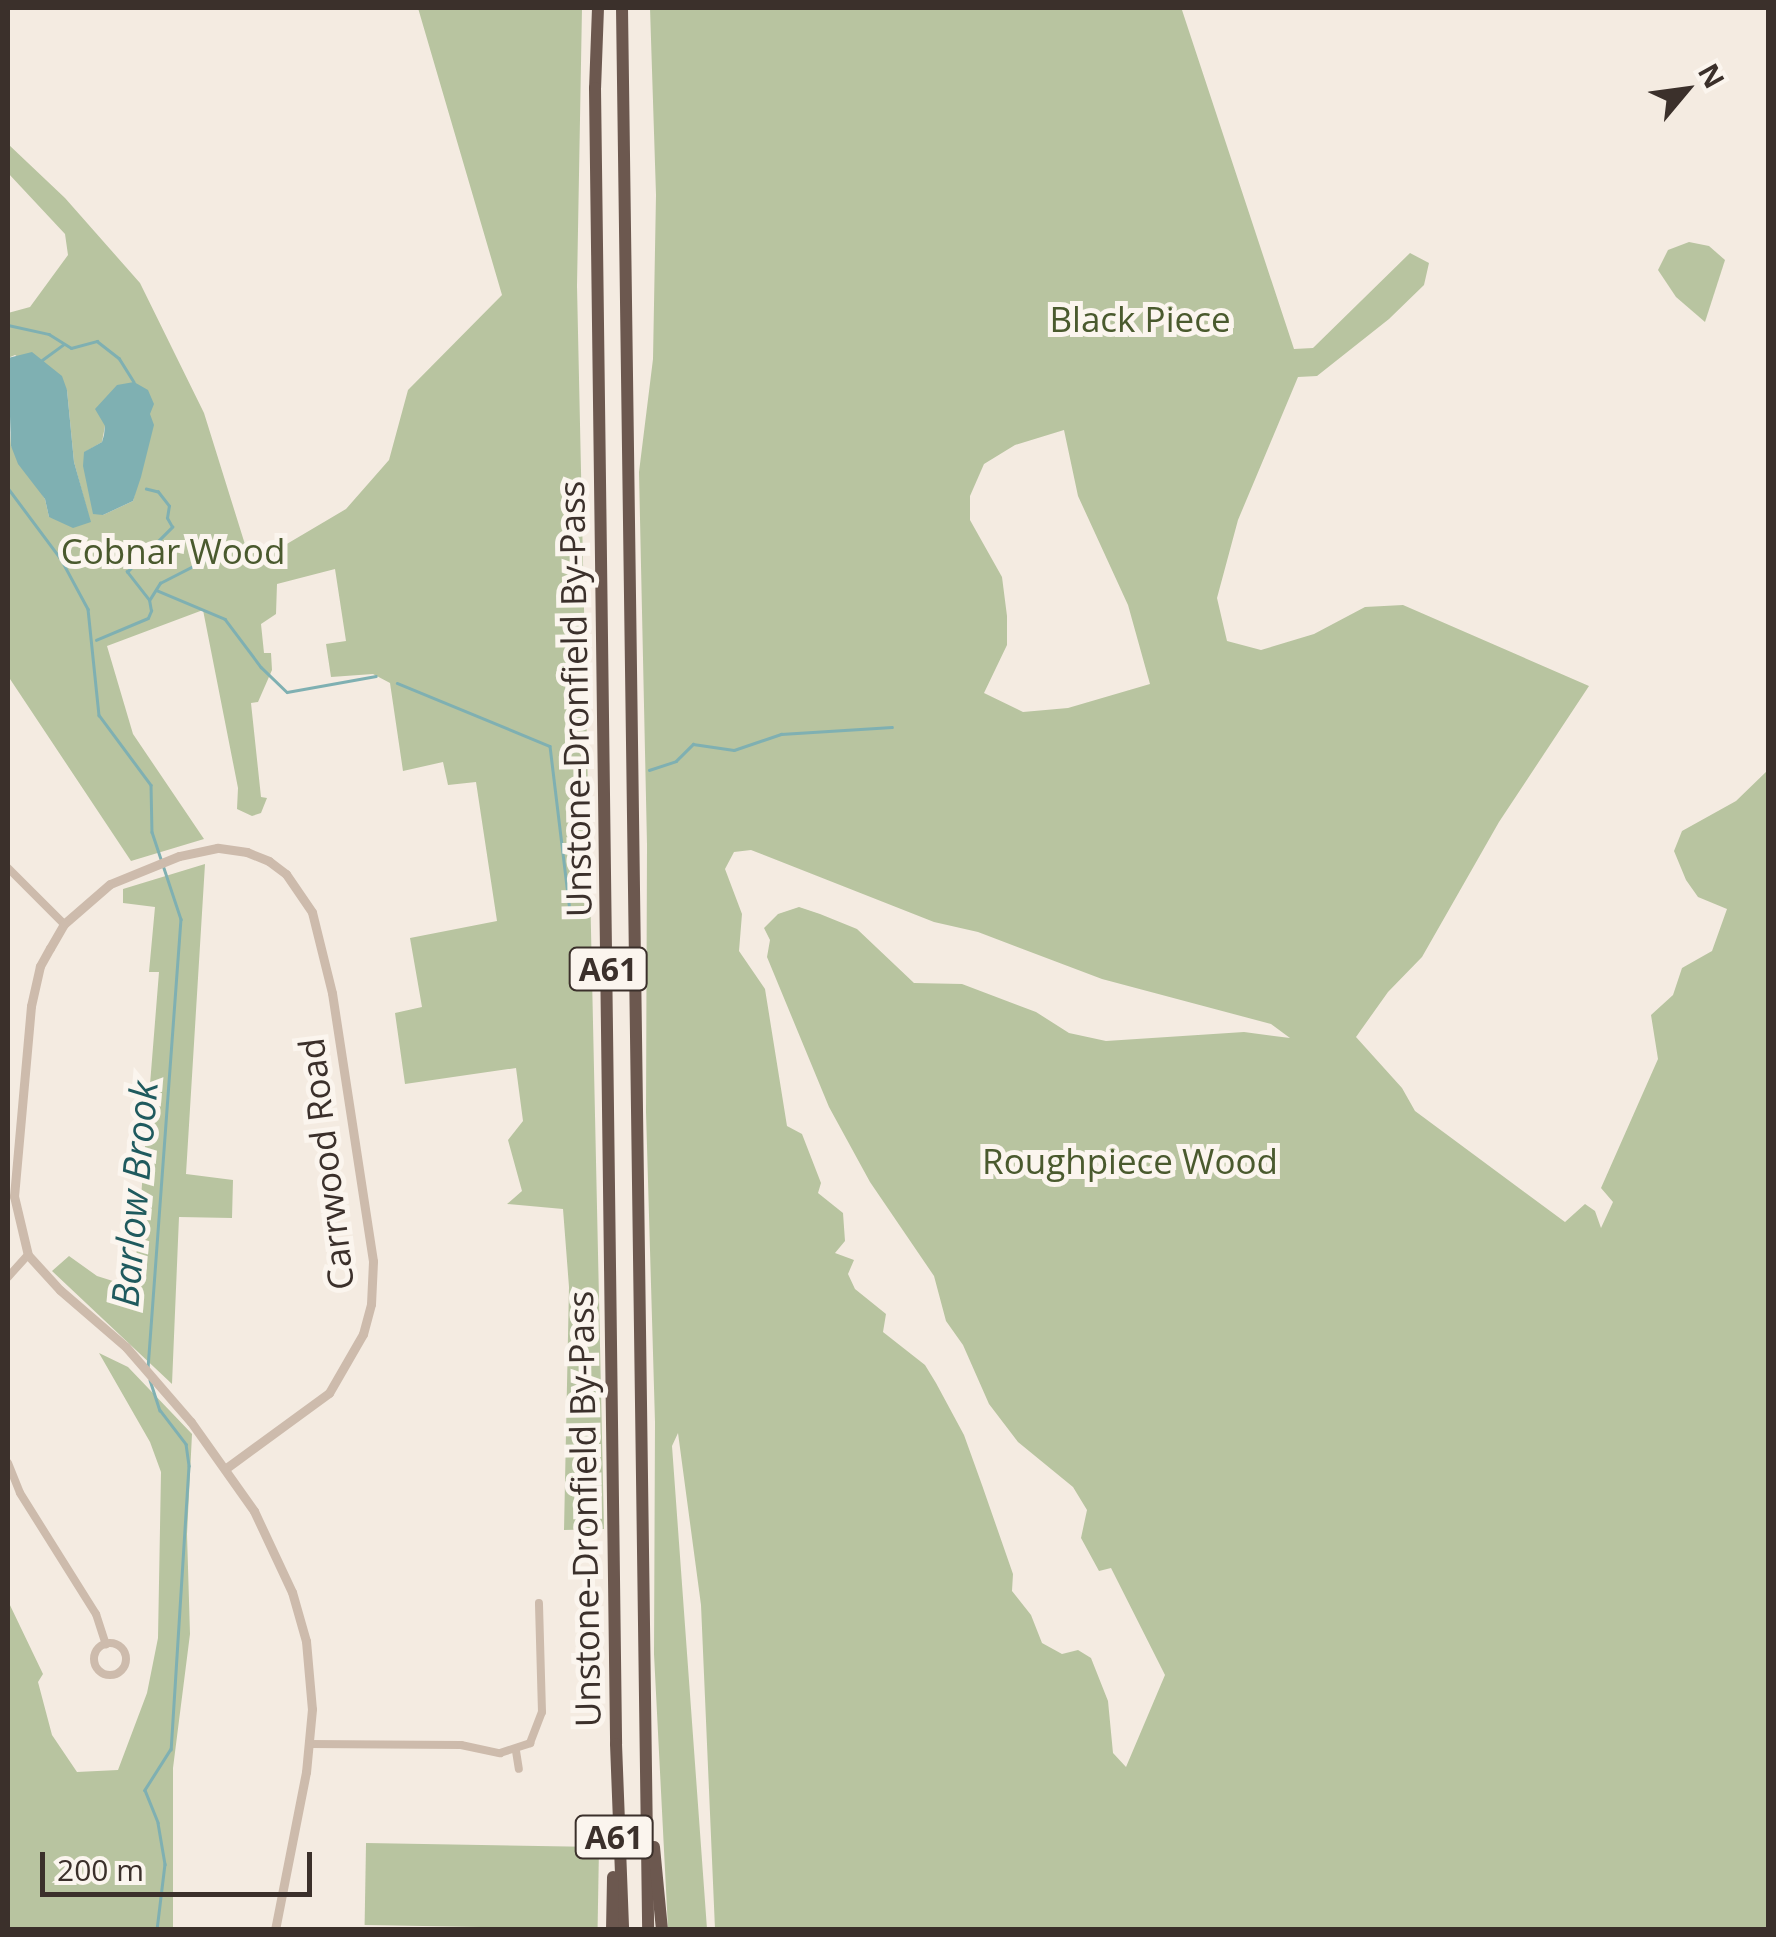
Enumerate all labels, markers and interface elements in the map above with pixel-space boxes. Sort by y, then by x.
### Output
north arrow [1636,40,1736,140]
text: N [1690,56,1734,95]
park label: Black Piece [1049,298,1231,340]
street label: Unstone-Dronfield By-Pass [550,480,600,918]
park label: Cobnar Wood [61,530,285,572]
road number: A61 [568,942,648,996]
street label: Carrwood Road [290,1036,362,1292]
water label: Barlow Brook [101,1079,167,1309]
park label: Roughpiece Wood [982,1140,1278,1182]
street label: Unstone-Dronfield By-Pass [559,1290,609,1728]
road number: A61 [574,1810,654,1864]
scale bar [45,1832,318,1894]
text: 200 m [57,1849,144,1890]

